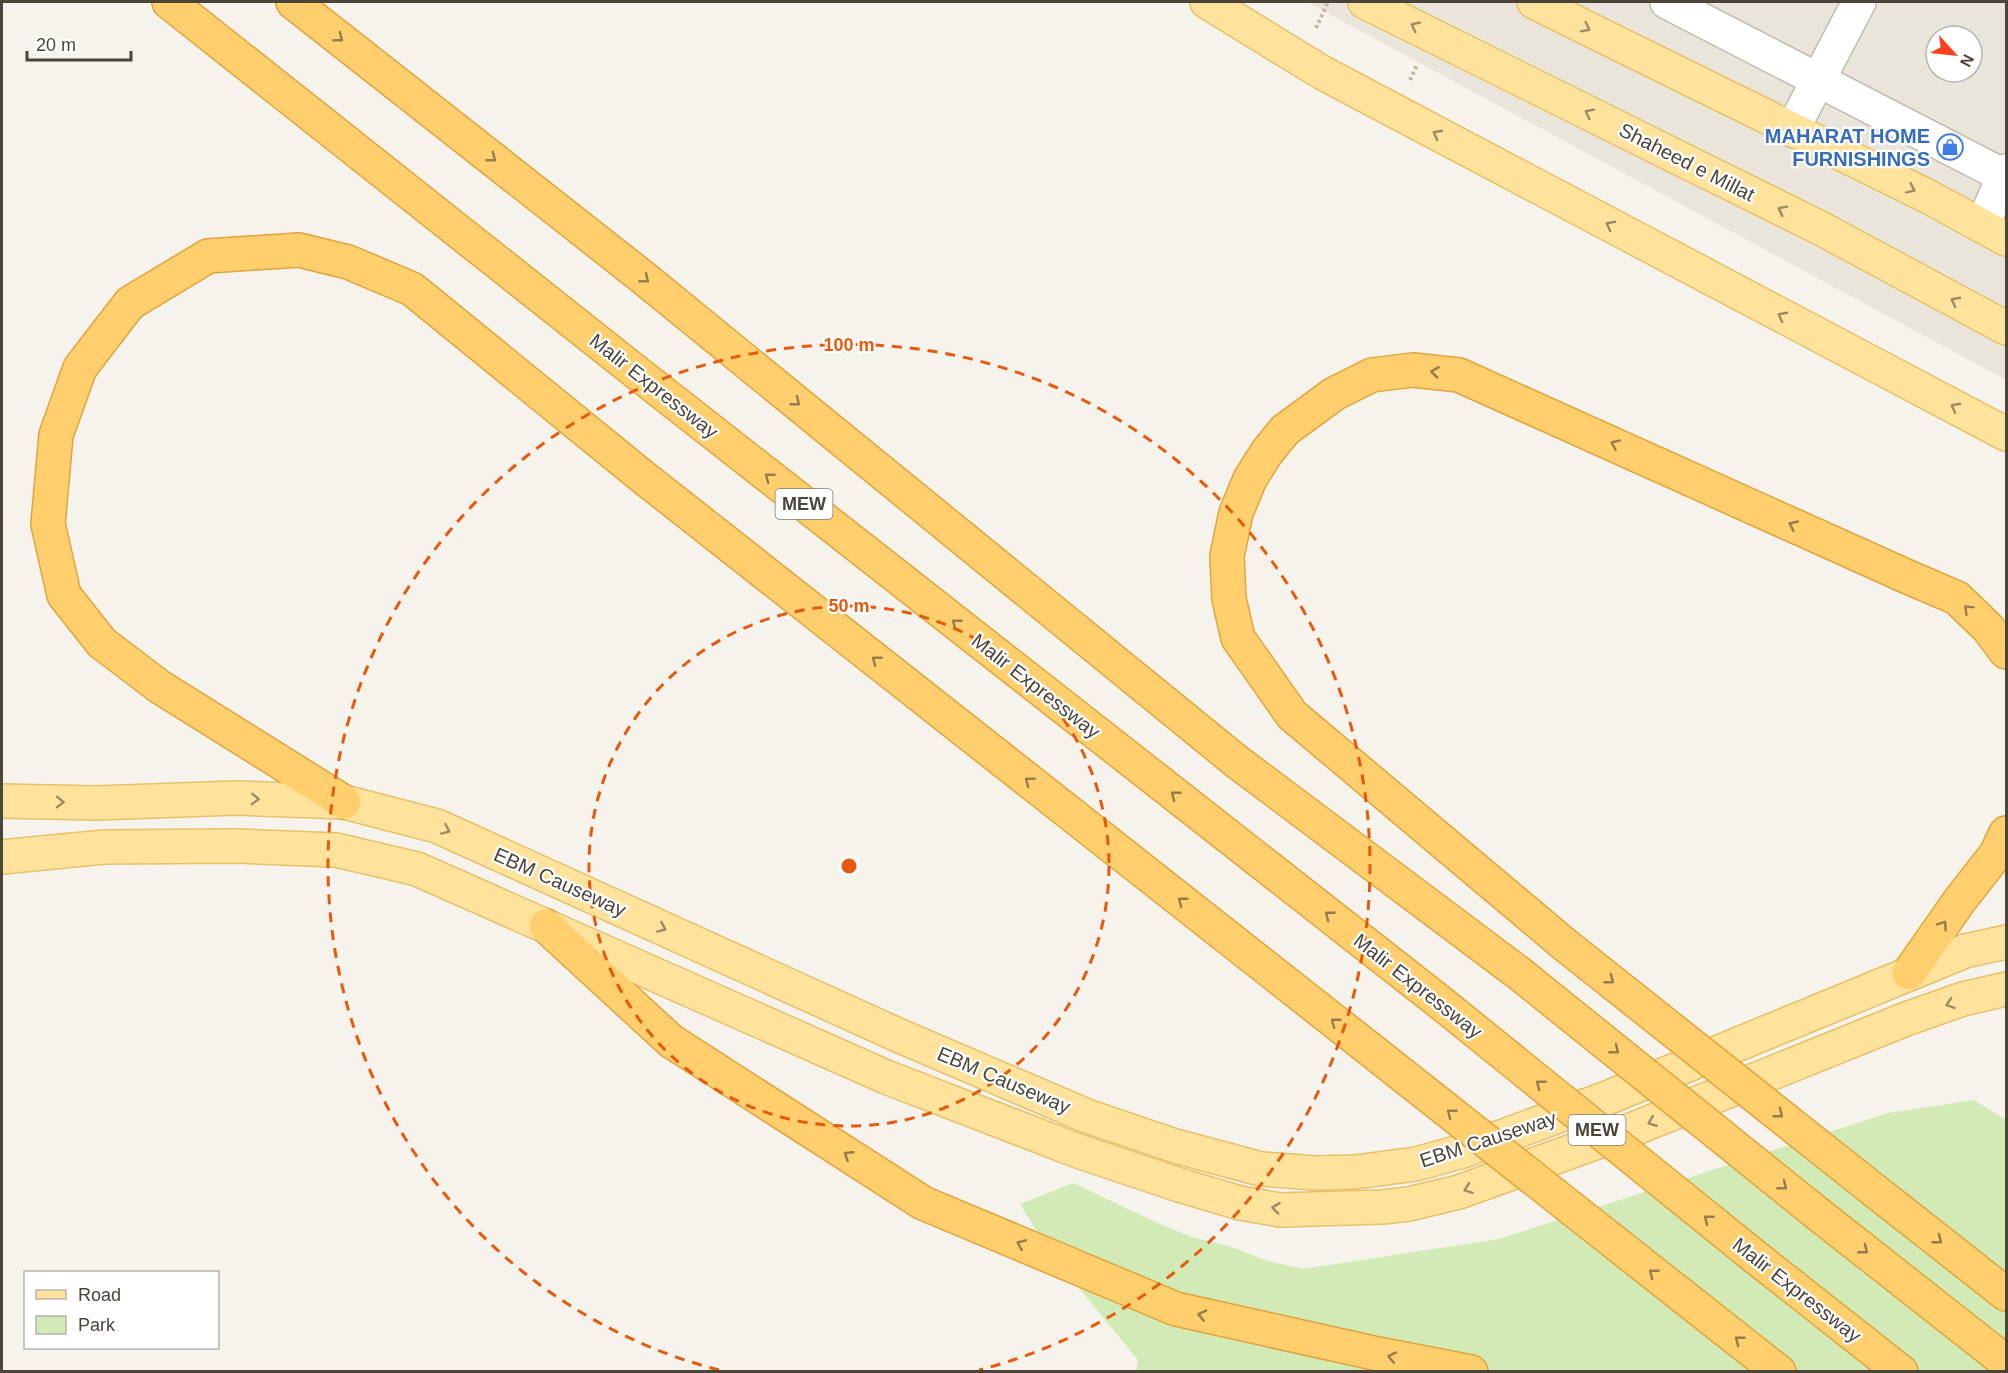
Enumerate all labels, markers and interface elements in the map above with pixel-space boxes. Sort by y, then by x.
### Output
one-way arrow [1580,21,1590,32]
one-way arrow [1410,22,1421,34]
scale bar [27,24,130,62]
north arrow [1924,24,1984,84]
one-way arrow [332,30,343,41]
text: 20 m [36,35,76,55]
text: N [1957,52,1977,70]
one-way arrow [1585,109,1596,121]
street label: Shaheed e Millat [1616,118,1759,206]
place label: MAHARAT HOME FURNISHINGS [1765,125,1930,170]
one-way arrow [1433,130,1444,141]
shop icon: MAHARAT HOME FURNISHINGS [1935,132,1965,162]
one-way arrow [485,151,496,162]
one-way arrow [1905,181,1916,193]
one-way arrow [1778,206,1789,217]
one-way arrow [1605,221,1616,232]
one-way arrow [638,272,649,283]
one-way arrow [1951,297,1961,308]
one-way arrow [1778,312,1789,323]
street label: Malir Expressway [585,329,723,443]
text: 100 m [823,335,875,355]
one-way arrow [1430,367,1439,379]
one-way arrow [789,395,800,406]
one-way arrow [1950,403,1961,414]
one-way arrow [1611,439,1622,451]
one-way arrow [765,473,776,484]
road number: MEW [776,489,832,519]
one-way arrow [1788,520,1799,532]
text: 50 m [828,596,870,616]
one-way arrow [1964,605,1975,616]
one-way arrow [952,619,963,630]
street label: Malir Expressway [967,629,1105,743]
one-way arrow [872,656,883,667]
one-way arrow [1025,777,1036,788]
one-way arrow [250,792,259,805]
one-way arrow [1171,792,1182,803]
one-way arrow [55,796,64,808]
one-way arrow [440,822,451,834]
street label: EBM Causeway [491,843,629,921]
centre of rings [839,856,859,876]
one-way arrow [1178,898,1189,909]
one-way arrow [1325,912,1336,923]
one-way arrow [655,920,666,932]
one-way arrow [1936,920,1947,931]
street label: Malir Expressway [1349,929,1487,1043]
one-way arrow [1603,973,1614,984]
one-way arrow [1945,996,1956,1009]
one-way arrow [1331,1018,1342,1029]
street label: EBM Causeway [934,1042,1074,1118]
one-way arrow [1608,1043,1619,1054]
one-way arrow [1536,1080,1547,1091]
street label: EBM Causeway [1417,1107,1559,1171]
one-way arrow [1772,1107,1783,1118]
one-way arrow [1447,1110,1458,1121]
road number: MEW [1568,1115,1626,1145]
one-way arrow [1647,1115,1658,1127]
one-way arrow [844,1150,854,1162]
one-way arrow [1776,1178,1787,1189]
one-way arrow [1463,1181,1474,1194]
one-way arrow [1271,1203,1280,1215]
one-way arrow [1704,1216,1715,1227]
street label: Malir Expressway [1728,1233,1866,1347]
one-way arrow [1931,1233,1942,1244]
one-way arrow [1016,1239,1027,1251]
one-way arrow [1857,1242,1868,1253]
one-way arrow [1649,1270,1660,1281]
legend [24,1271,219,1349]
text: Road [78,1285,121,1305]
one-way arrow [1197,1309,1207,1322]
text: Park [78,1315,116,1335]
one-way arrow [1735,1337,1746,1348]
one-way arrow [1388,1351,1398,1364]

